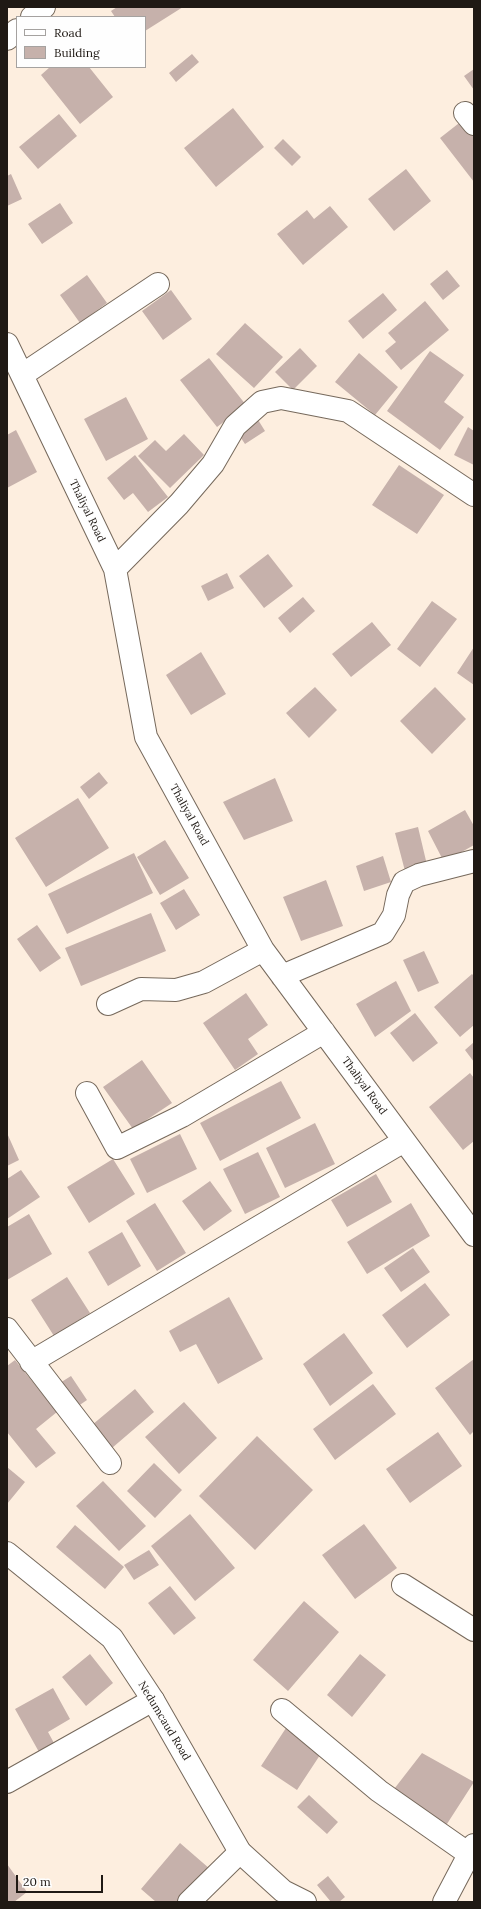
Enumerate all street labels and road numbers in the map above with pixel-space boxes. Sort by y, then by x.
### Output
street label: Thaliyal Road [66,477,108,545]
street label: Thaliyal Road [167,782,211,848]
street label: Thaliyal Road [339,1055,389,1117]
street label: Nedumcaud Road [135,1679,193,1763]

